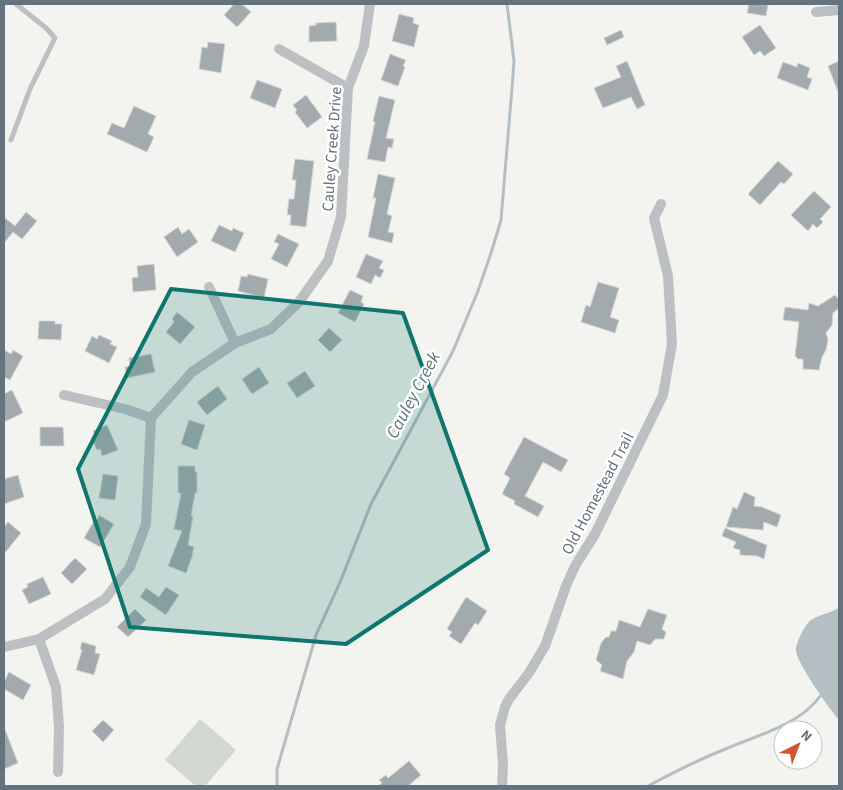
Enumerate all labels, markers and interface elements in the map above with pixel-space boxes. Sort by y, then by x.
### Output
street label: Cauley Creek Drive [317,86,347,212]
water label: Cauley Creek [380,347,447,443]
street label: Old Homestead Trail [556,428,639,559]
north arrow [773,720,823,770]
text: N [796,726,816,747]

